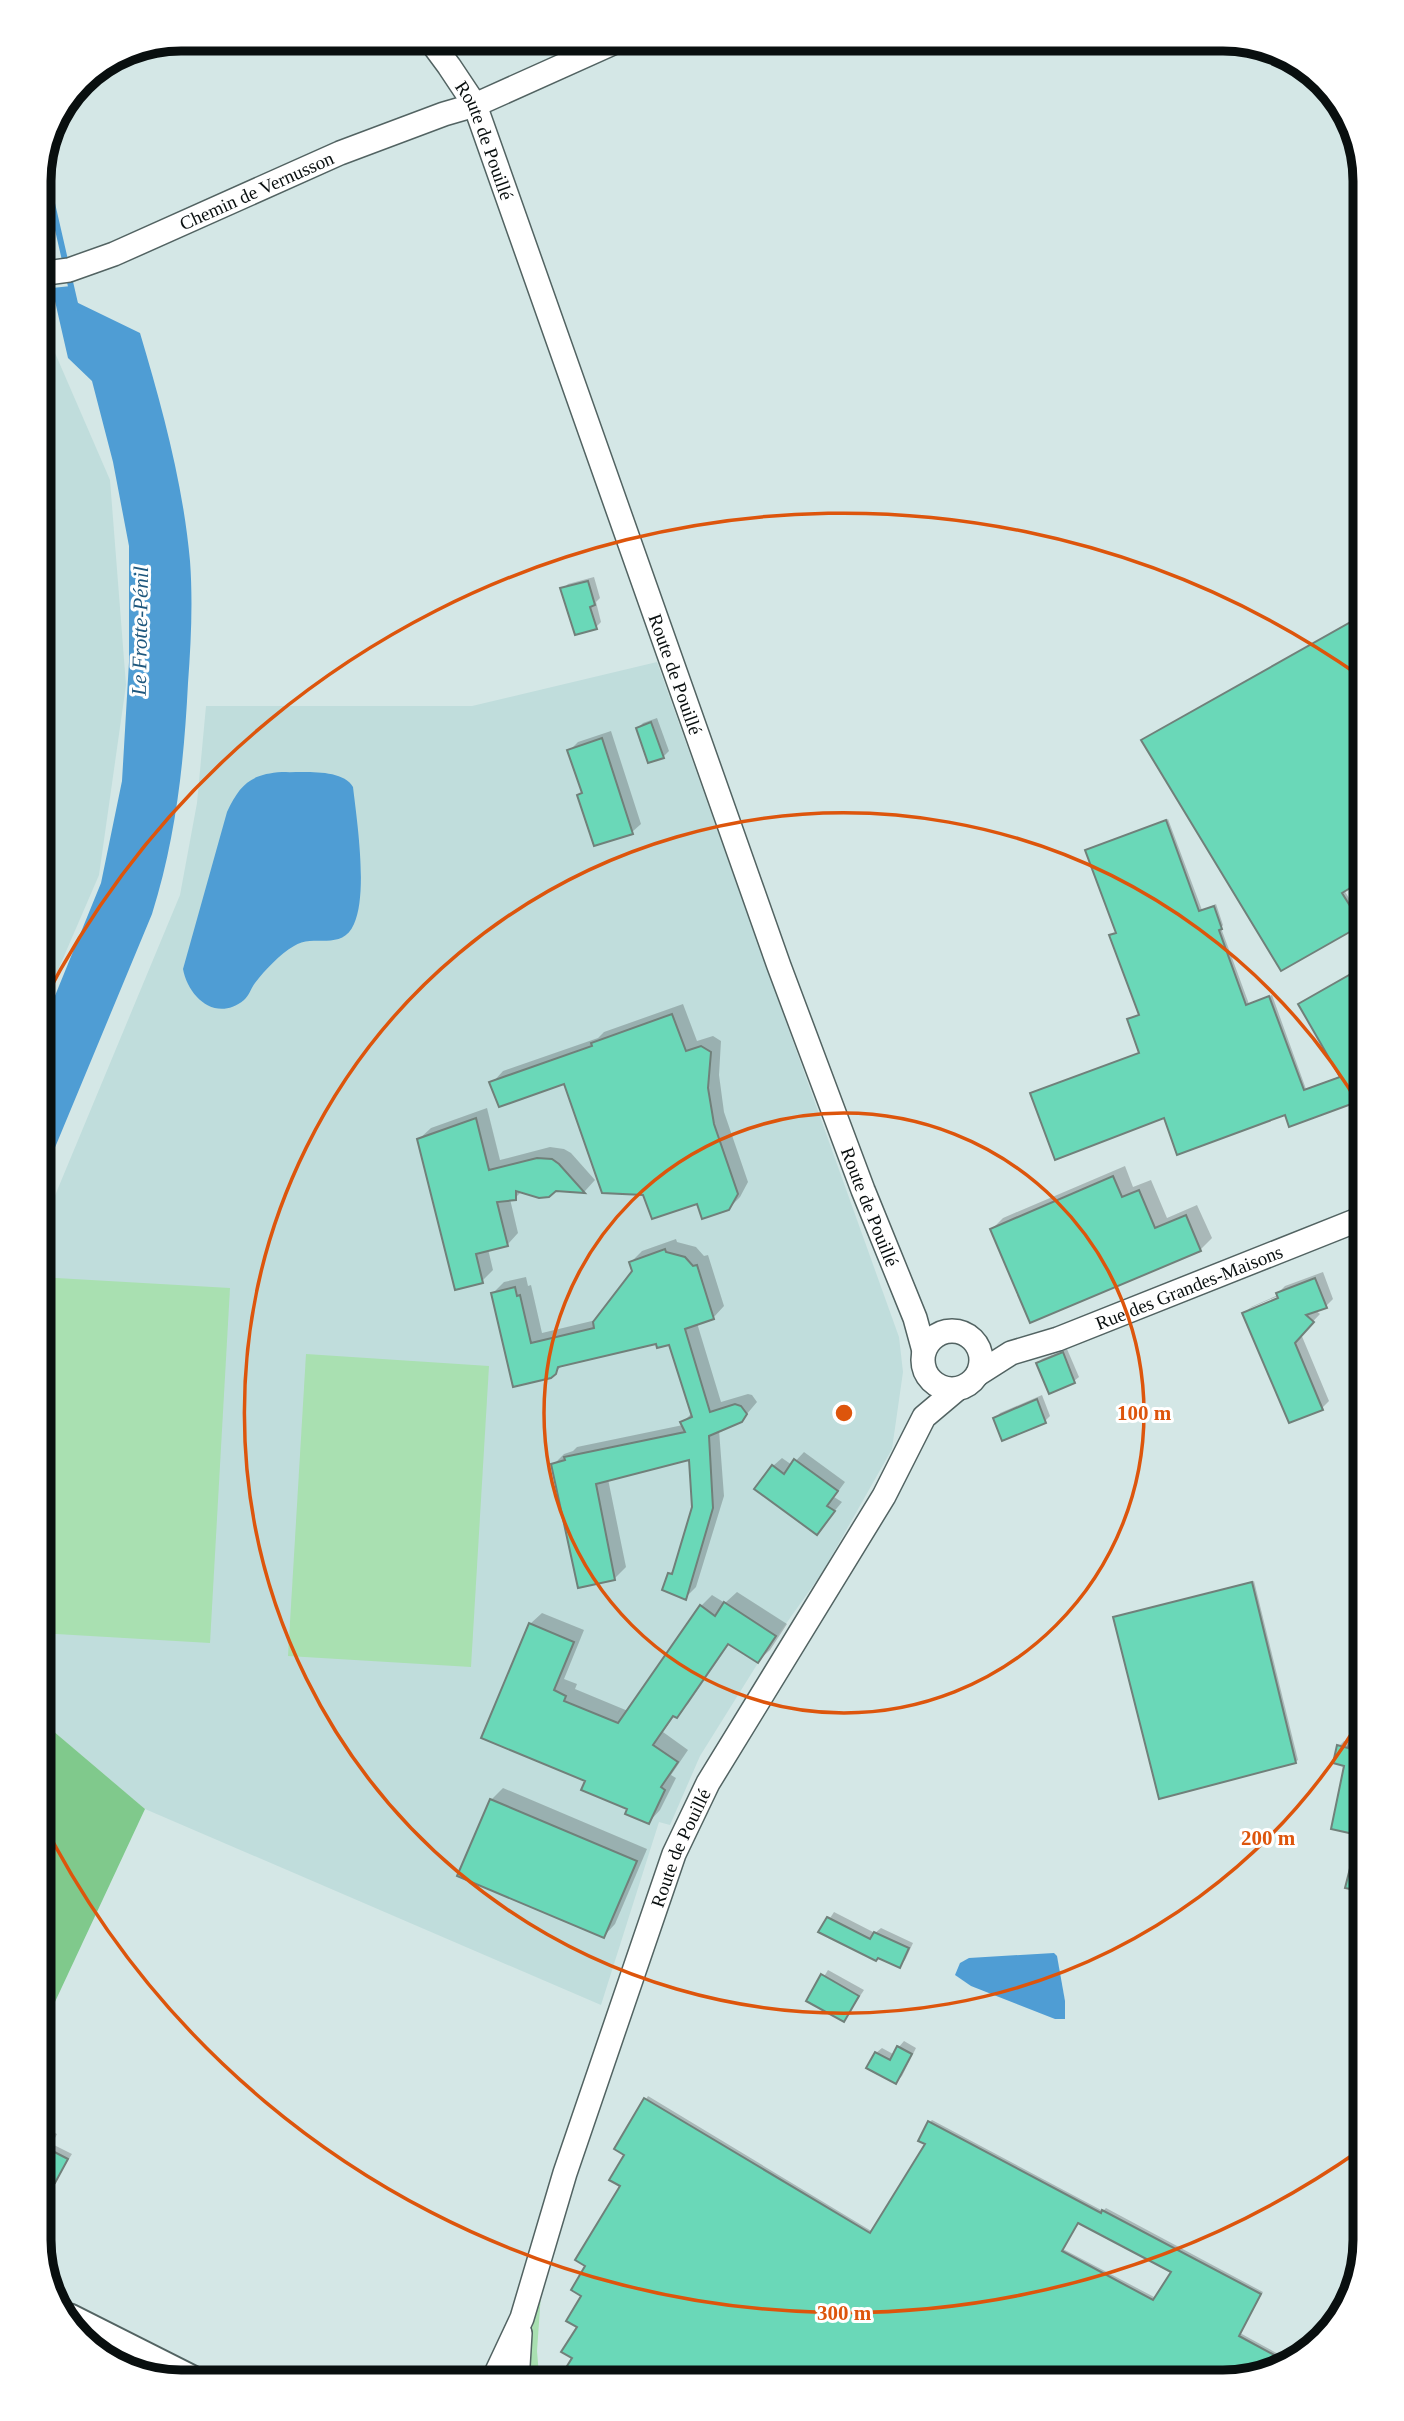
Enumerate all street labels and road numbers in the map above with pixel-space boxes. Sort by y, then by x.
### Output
street label: Route de Pouillé [451,77,518,203]
street label: Chemin de Vernusson [176,147,337,234]
street label: Route de Pouillé [645,611,707,737]
street label: Route de Pouillé [837,1144,903,1270]
street label: Rue des Grandes-Maisons [1092,1240,1286,1334]
street label: Route de Pouillé [646,1785,714,1910]

